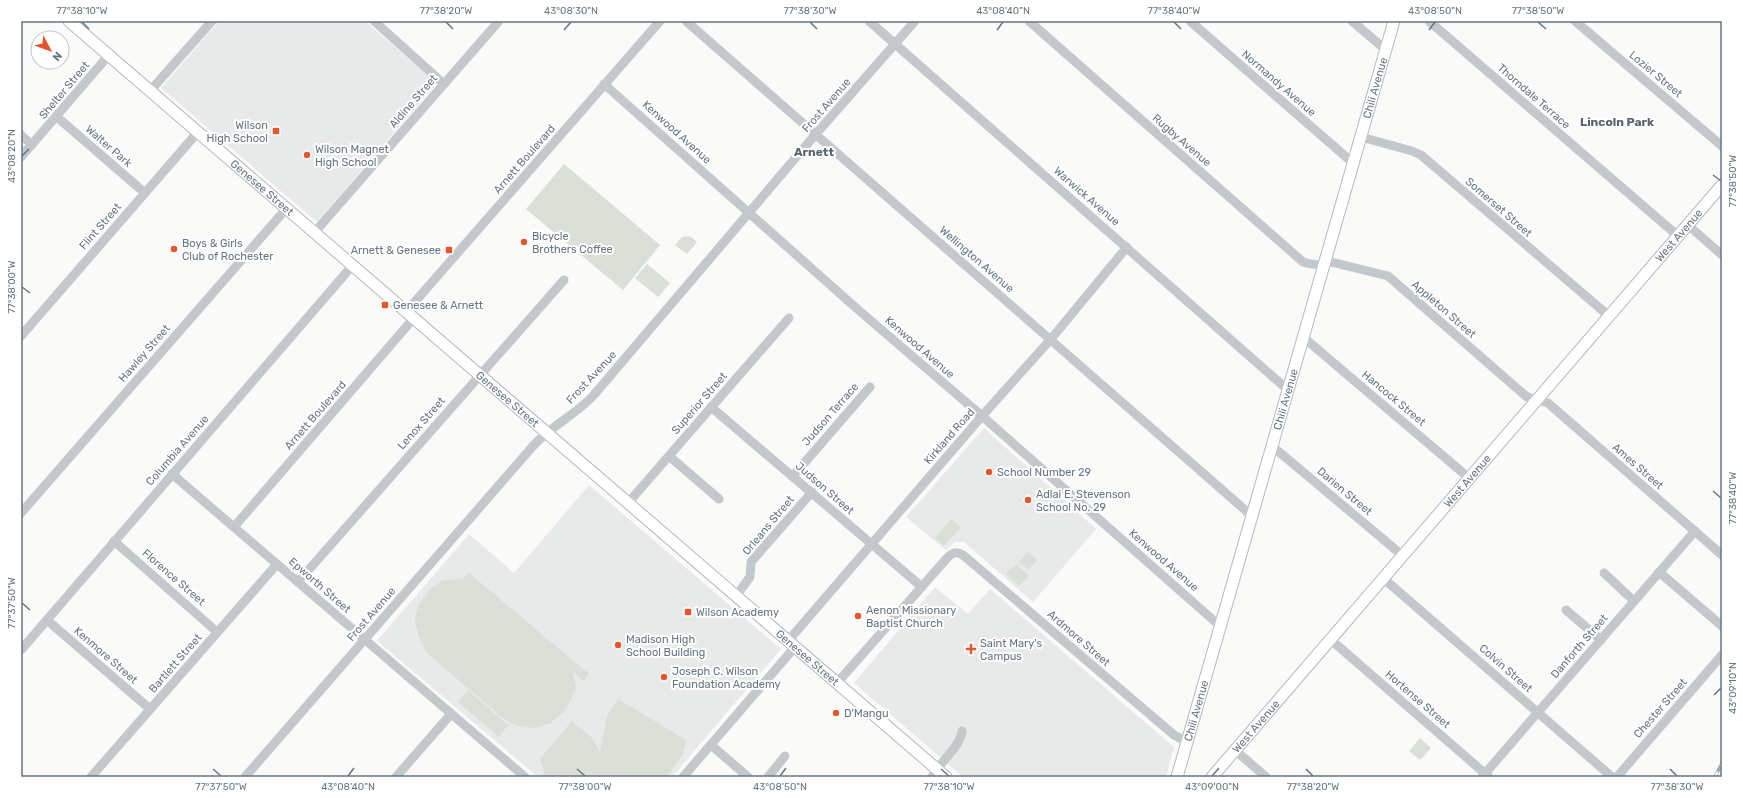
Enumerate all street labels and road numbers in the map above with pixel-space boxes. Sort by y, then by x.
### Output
street label: Normandy Avenue [1239,48,1318,119]
street label: Lozier Street [1627,48,1685,101]
street label: Chili Avenue [1360,56,1390,120]
street label: Shelter Street [36,58,93,122]
street label: Thorndale Terrace [1495,61,1573,131]
street label: Aldine Street [387,71,441,131]
street label: Frost Avenue [799,76,853,135]
street label: Kenwood Avenue [640,98,714,167]
street label: Rugby Avenue [1150,111,1214,169]
street label: Arnett Boulevard [491,122,558,196]
street label: Walter Park [83,123,135,170]
street label: Genesee Street [228,157,297,219]
street label: Warwick Avenue [1051,164,1122,228]
street label: Somerset Street [1463,175,1535,240]
street label: Flint Street [77,200,124,252]
street label: West Avenue [1653,207,1705,265]
street label: Wellington Avenue [937,224,1016,295]
street label: Appleton Street [1409,278,1479,341]
street label: Kenwood Avenue [882,314,957,381]
street label: Hawley Street [116,322,173,385]
street label: Frost Avenue [564,348,619,406]
street label: Chili Avenue [1271,367,1301,431]
street label: Hancock Street [1359,368,1429,429]
street label: Genesee Street [473,369,542,431]
street label: Superior Street [669,369,730,437]
street label: Arnett Boulevard [282,378,349,452]
street label: Judson Terrace [800,380,861,448]
street label: Lenox Street [395,394,448,452]
street label: Kirkland Road [922,406,977,467]
street label: Columbia Avenue [143,413,211,488]
street label: Ames Street [1609,441,1666,493]
street label: West Avenue [1441,452,1494,510]
street label: Judson Street [793,459,857,518]
street label: Darien Street [1315,465,1375,519]
street label: Orleans Street [740,493,797,558]
street label: Kenwood Avenue [1126,527,1201,594]
street label: Florence Street [140,547,208,609]
street label: Epworth Street [286,555,354,616]
street label: Frost Avenue [344,585,398,644]
street label: Ardmore Street [1045,608,1113,670]
street label: Danforth Street [1548,611,1611,681]
street label: Kenmore Street [71,624,141,687]
street label: Genesee Street [773,627,842,689]
street label: Bartlett Street [146,631,205,695]
street label: Colvin Street [1476,642,1535,695]
street label: Hortense Street [1383,668,1453,732]
street label: Chester Street [1631,675,1690,741]
street label: Chili Avenue [1182,679,1211,743]
street label: West Avenue [1230,697,1282,756]

